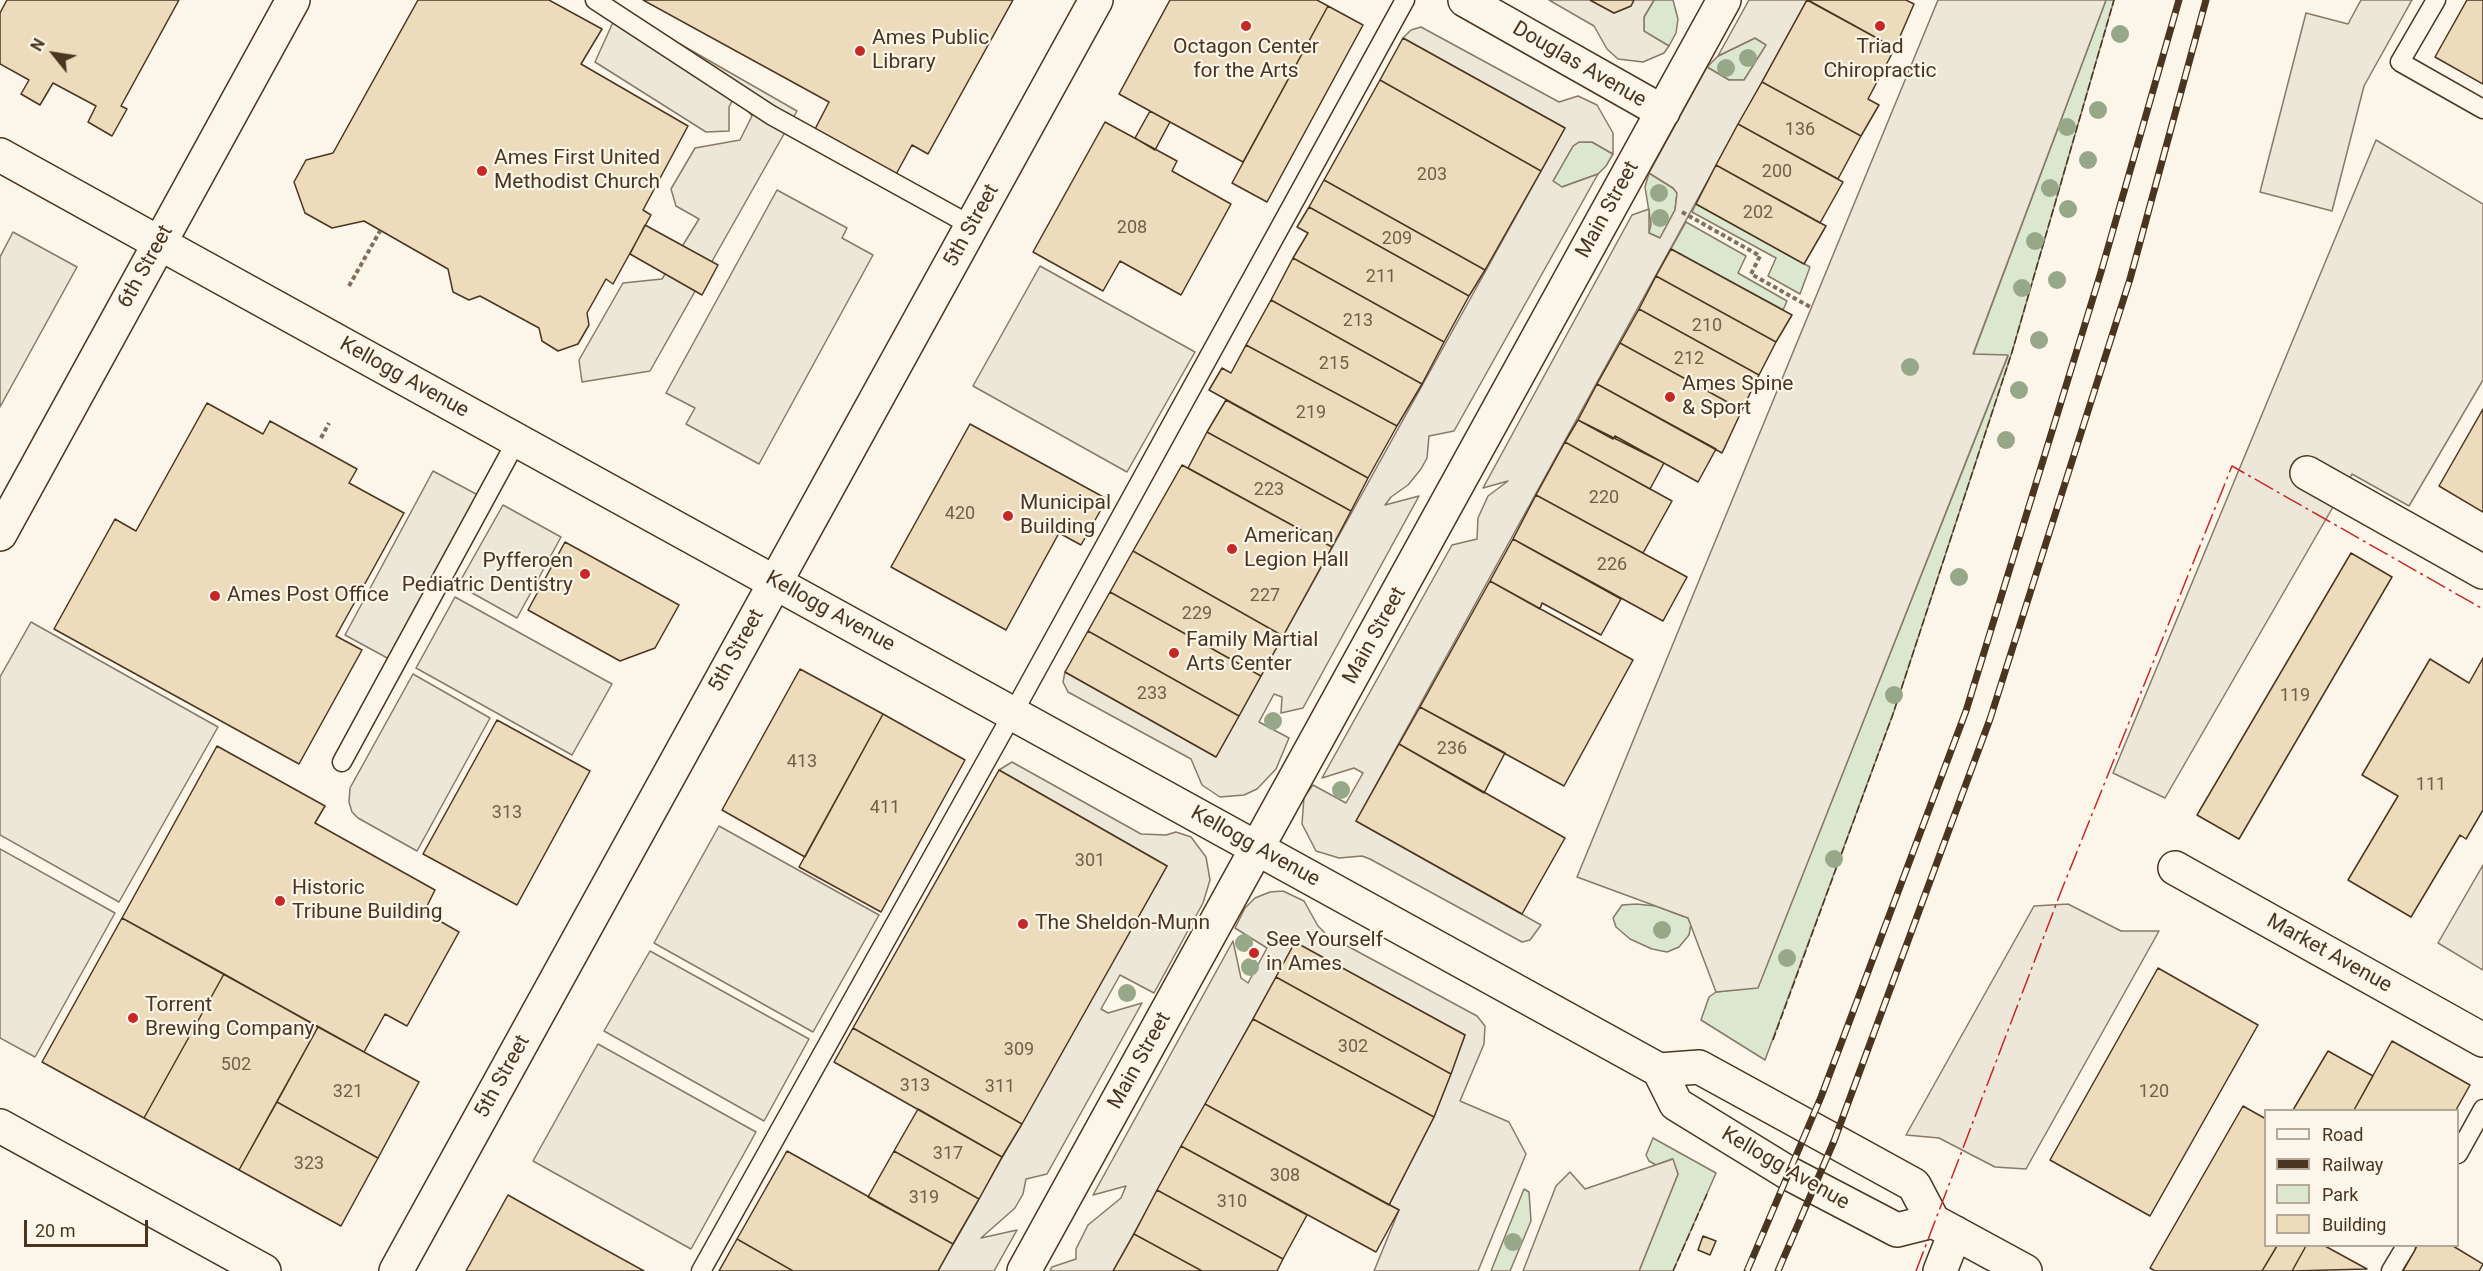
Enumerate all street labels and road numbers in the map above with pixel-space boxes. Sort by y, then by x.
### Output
street label: Douglas Avenue [1508,16,1650,114]
street label: Main Street [1571,157,1645,263]
street label: 5th Street [939,180,1005,272]
street label: 6th Street [113,221,179,313]
street label: Kellogg Avenue [335,332,473,424]
street label: Kellogg Avenue [761,566,899,658]
street label: Main Street [1338,583,1412,689]
street label: 5th Street [704,605,770,697]
street label: Kellogg Avenue [1186,801,1324,893]
street label: Market Avenue [2262,909,2396,999]
street label: Main Street [1103,1008,1177,1114]
street label: 5th Street [470,1031,536,1123]
street label: Kellogg Avenue [1716,1122,1854,1216]

